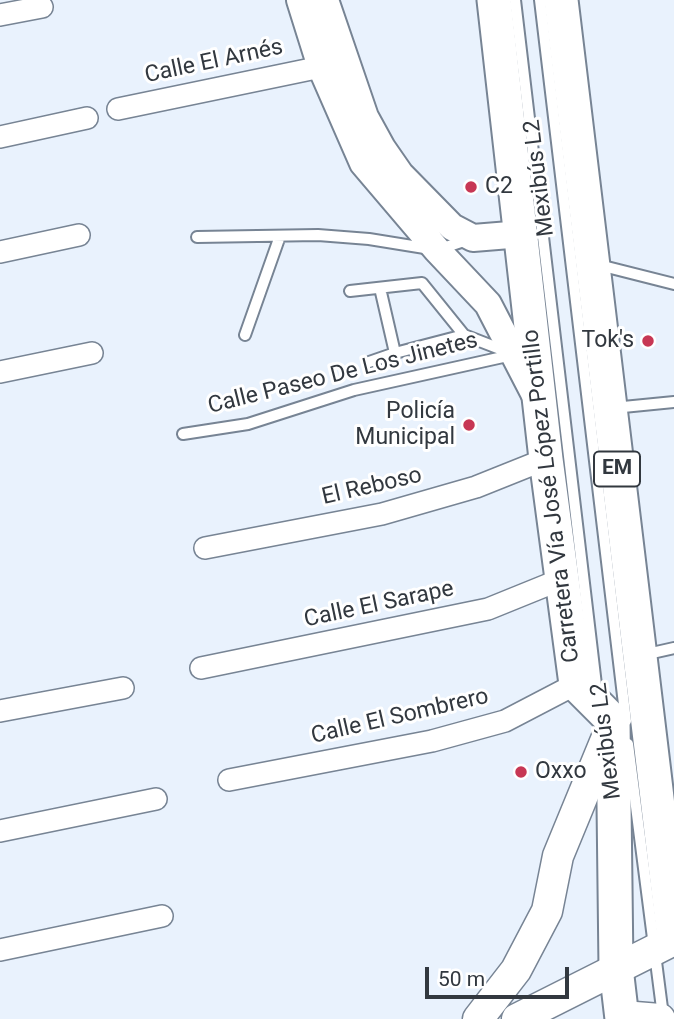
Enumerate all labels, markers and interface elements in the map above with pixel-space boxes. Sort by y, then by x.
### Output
street label: Calle El Arnés [142,34,286,90]
street label: Mexibús L2 [519,118,561,238]
place label: C2 [485,173,513,201]
marker: C2 [463,179,479,195]
street label: Calle Paseo De Los Jinetes [205,327,481,421]
place label: Tok's [582,327,634,355]
street label: Carretera Vía José López Portillo [518,328,586,664]
marker: Tok's [640,333,656,349]
place label: Policía Municipal [355,398,455,452]
marker: Policía Municipal [461,417,477,433]
road number: EM [594,452,640,486]
street label: El Reboso [319,462,425,512]
street label: Calle El Sarape [302,576,456,634]
street label: Mexibús L2 [586,681,628,801]
street label: Calle El Sombrero [309,683,491,751]
place label: Oxxo [535,758,587,786]
marker: Oxxo [513,764,529,780]
scale bar [429,953,572,997]
text: 50 m [438,967,485,991]

